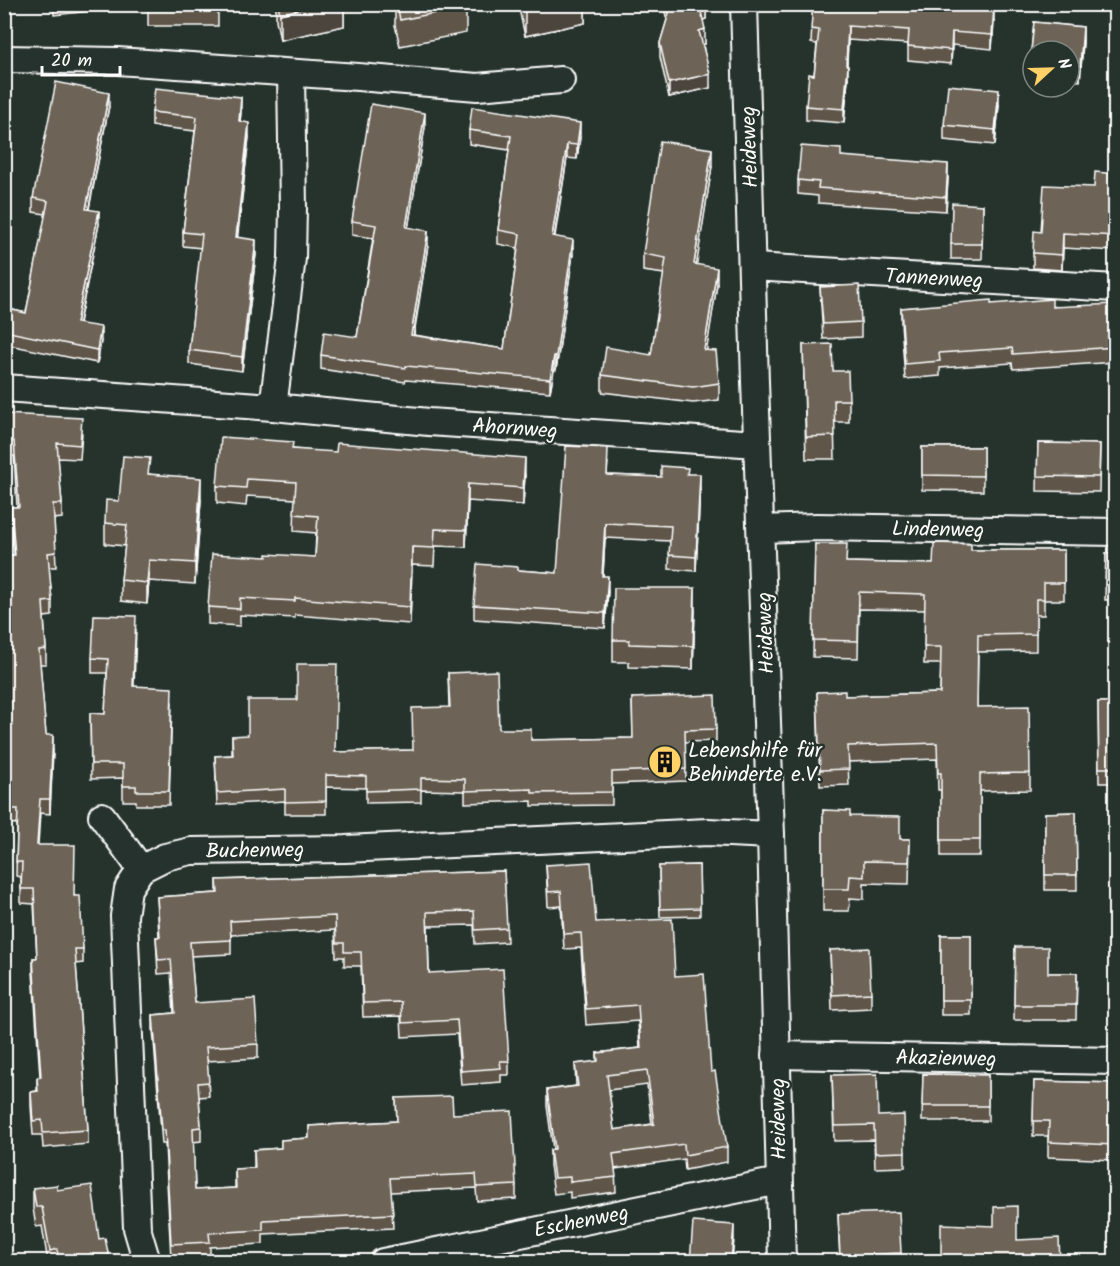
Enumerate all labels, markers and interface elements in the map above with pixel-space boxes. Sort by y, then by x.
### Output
scale bar [42,39,120,77]
north arrow [1021,39,1081,99]
text: 20 m [51,47,92,76]
text: N [1050,55,1077,73]
street label: Heideweg [733,105,768,189]
street label: Tannenweg [884,260,984,299]
street label: Ahornweg [471,410,559,449]
street label: Lindenweg [892,513,984,548]
street label: Heideweg [749,591,784,675]
place label: Lebenshilfe für Behinderte e.V. [688,735,823,792]
building icon: Lebenshilfe für Behinderte e.V. [647,744,683,780]
street label: Buchenweg [206,834,304,869]
street label: Akazienweg [895,1042,997,1077]
street label: Heideweg [762,1078,797,1160]
street label: Eschenweg [531,1197,632,1248]

